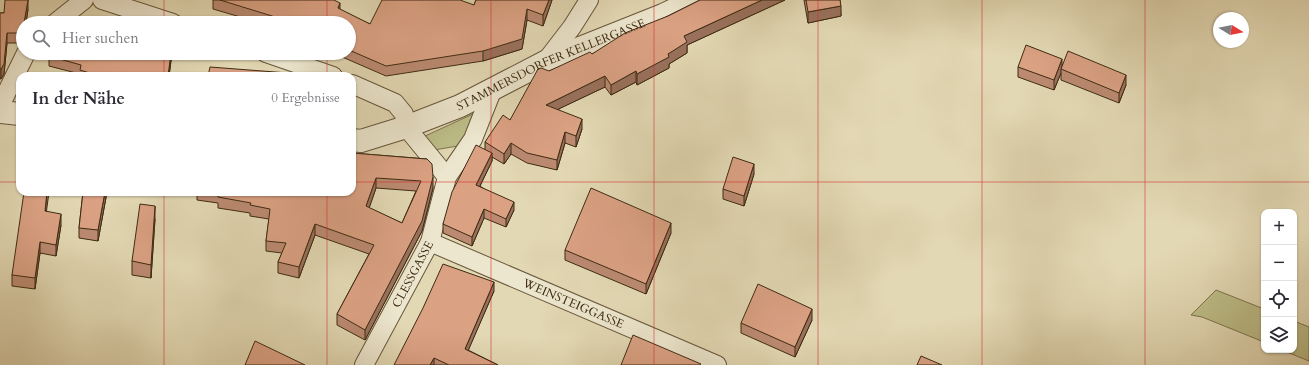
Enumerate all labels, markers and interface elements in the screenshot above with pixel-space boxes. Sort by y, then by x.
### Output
north arrow [1213,12,1249,48]
street label: STAMMERSDORFER KELLERGASSE [454,15,648,115]
search box [16,16,356,60]
icon: search [30,27,52,49]
text: Hier suchen [62,28,139,48]
text: In der Nähe [32,87,125,110]
text: 0 Ergebnisse [271,89,340,107]
map controls [1261,209,1297,353]
button: + [1261,209,1297,245]
street label: CLESSGASSE [388,238,437,310]
button: − [1261,245,1297,281]
street label: WEINSTEIGGASSE [520,274,626,332]
button: locate [1261,281,1297,317]
button: layers [1261,317,1297,353]

